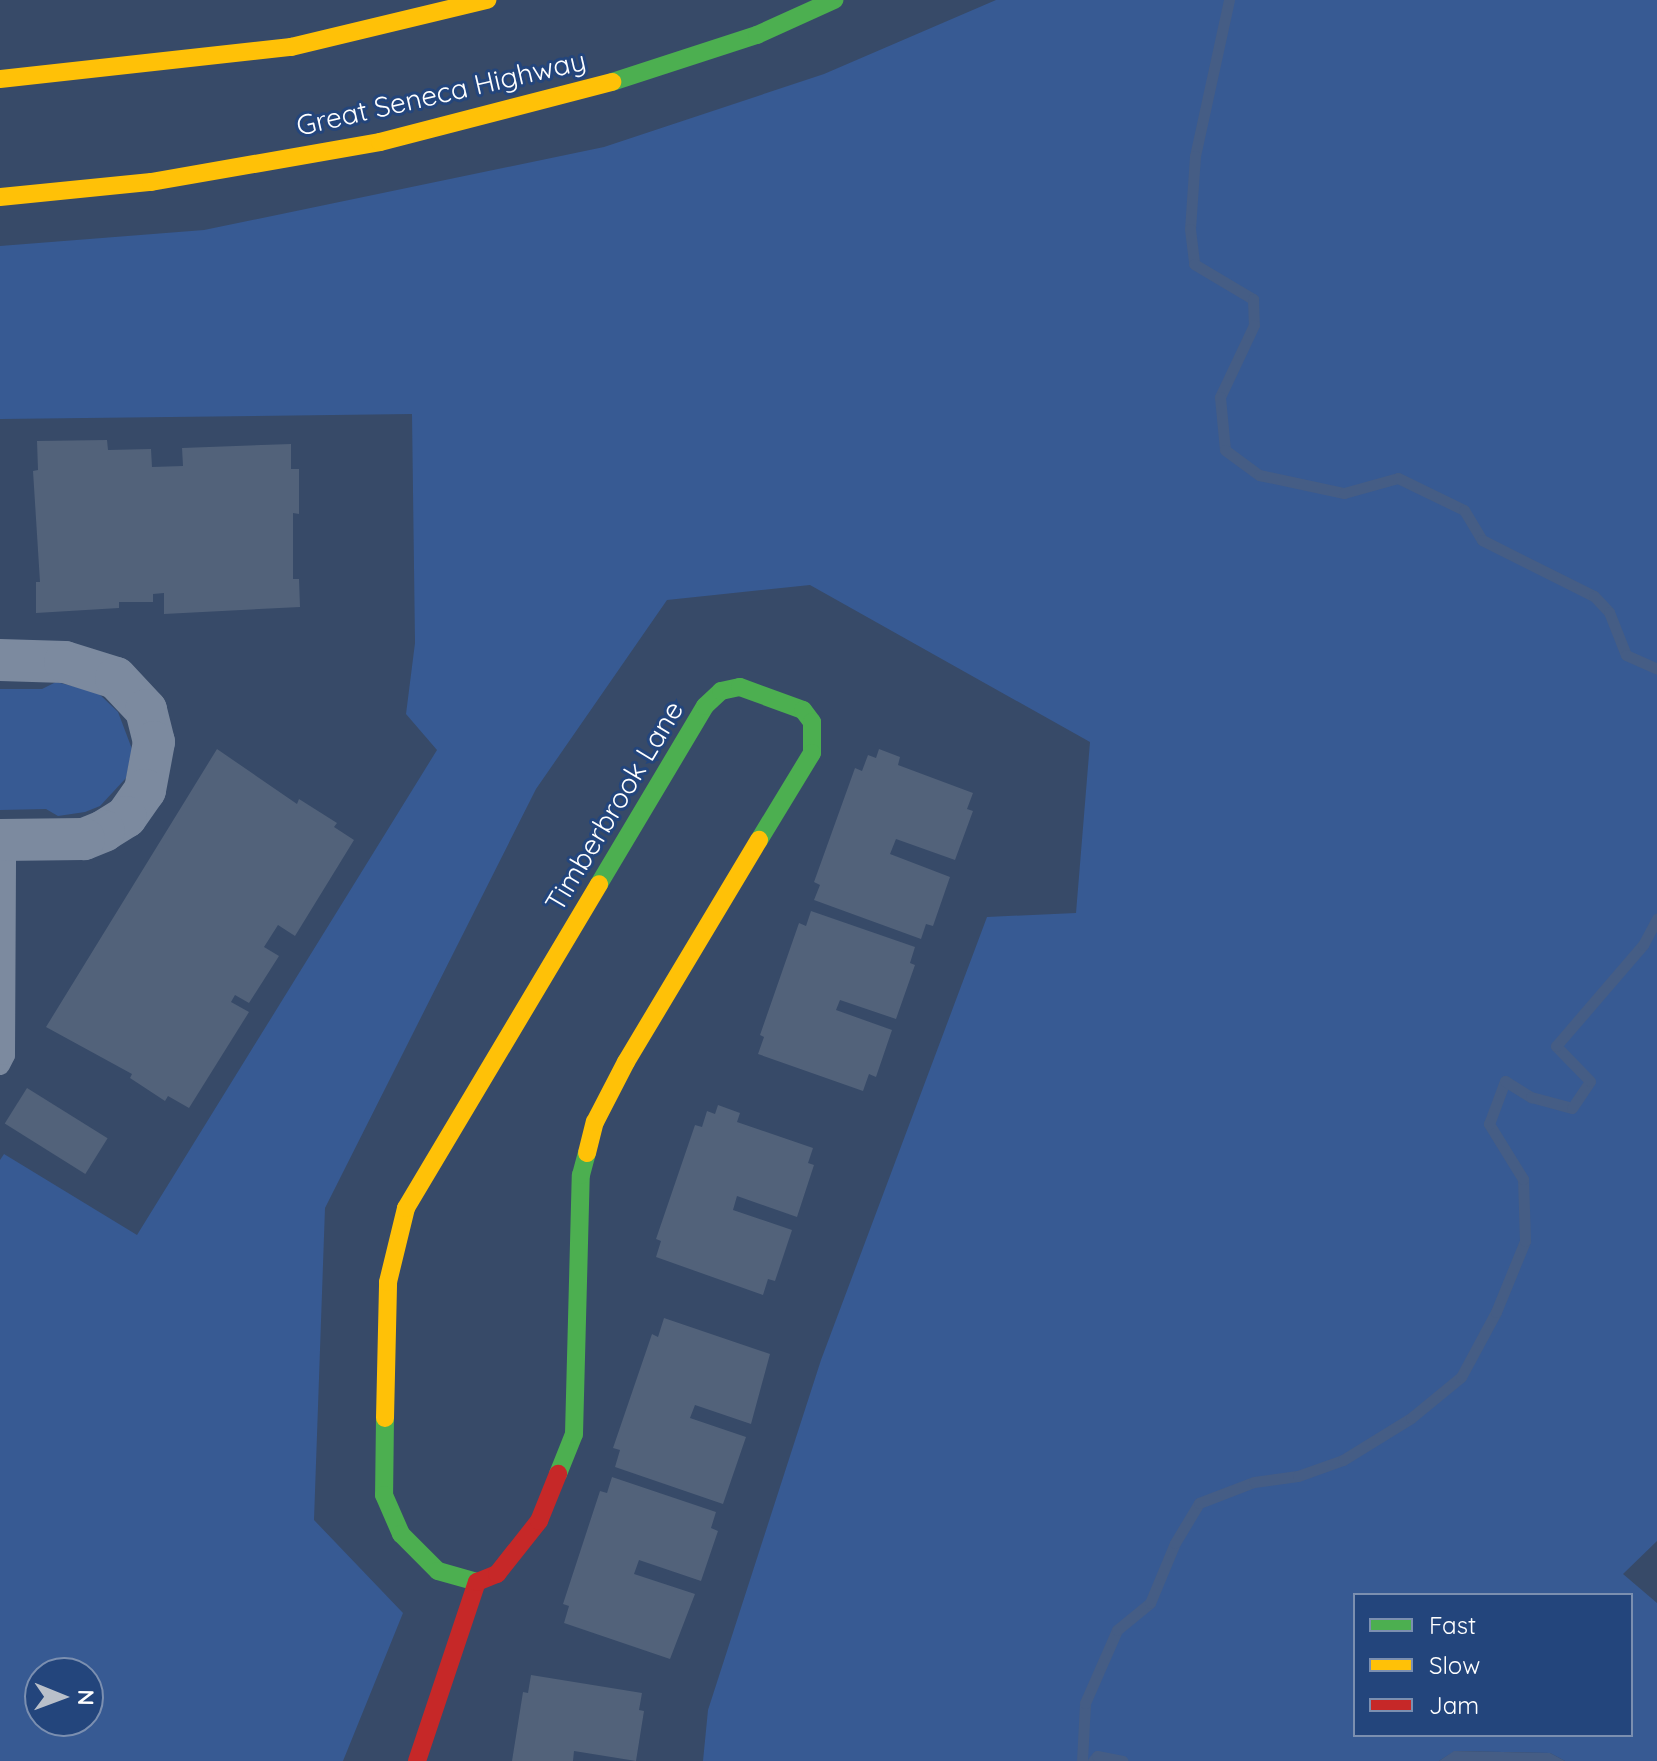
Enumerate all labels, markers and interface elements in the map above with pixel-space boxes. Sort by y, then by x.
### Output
street label: Great Seneca Highway [293,43,589,143]
street label: Timberbrook Lane [538,695,690,917]
legend [1353,1593,1633,1737]
text: Fast [1429,1610,1476,1640]
text: Slow [1429,1650,1480,1680]
north arrow [24,1657,104,1737]
text: N [72,1689,100,1706]
text: Jam [1429,1690,1479,1720]

